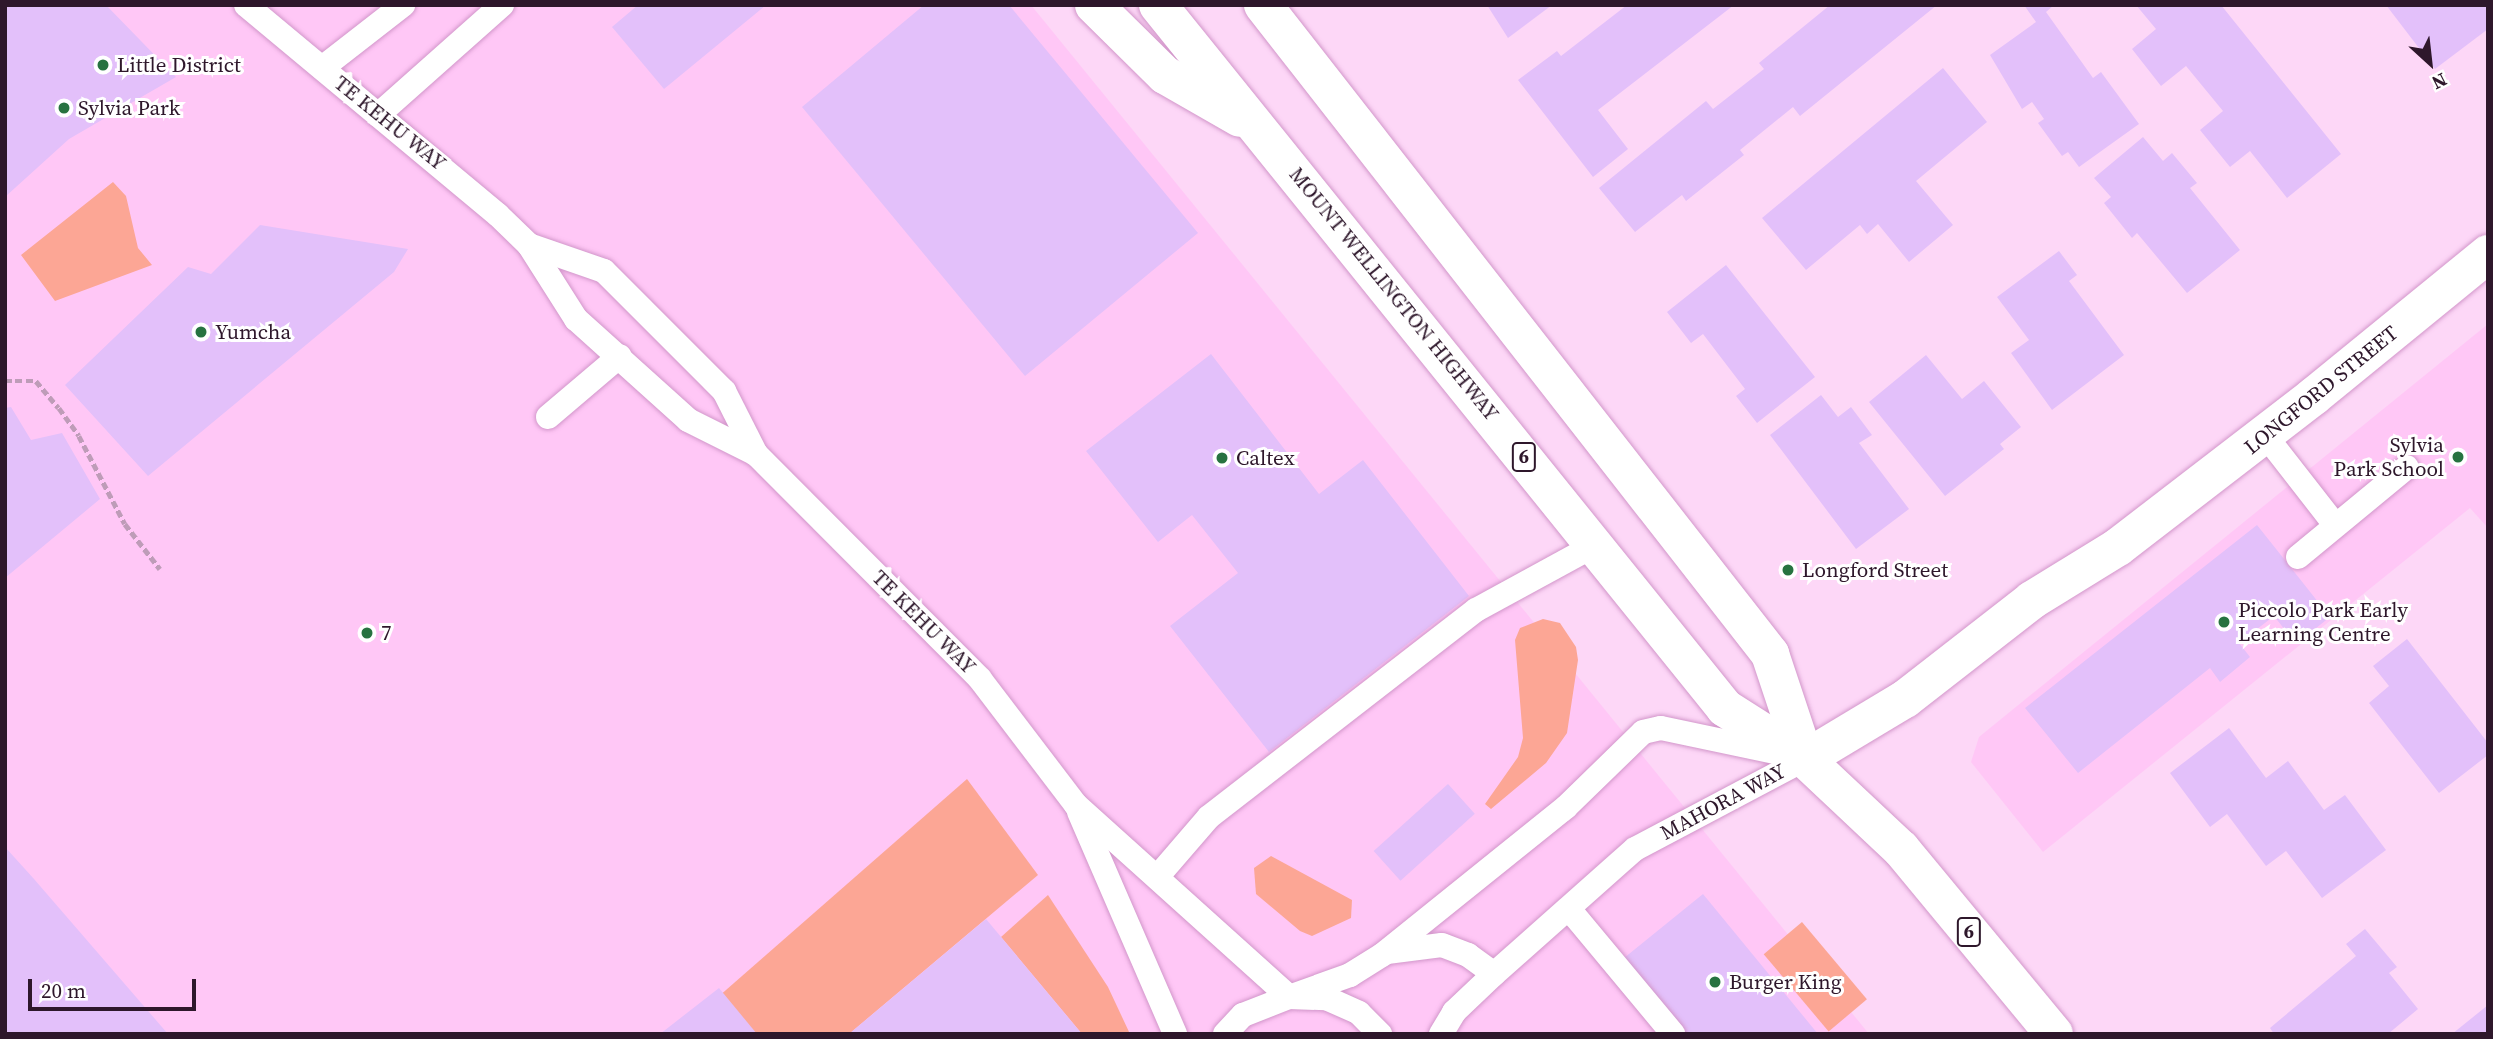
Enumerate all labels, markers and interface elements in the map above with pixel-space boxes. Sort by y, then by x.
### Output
north arrow [2395,28,2465,98]
place label: Little District [117,52,241,78]
marker: Little District [95,57,111,73]
text: N [2427,67,2452,96]
street label: TE KEHU WAY [329,70,451,176]
place label: Sylvia Park [78,95,180,121]
marker: Sylvia Park [56,100,72,116]
street label: MOUNT WELLINGTON HIGHWAY [1284,162,1504,426]
place label: Yumcha [215,319,291,345]
street label: LONGFORD STREET [2239,320,2403,460]
marker: Yumcha [193,324,209,340]
place label: Sylvia Park School [2334,432,2444,482]
road number: 6 [1512,442,1536,472]
place label: Caltex [1236,445,1295,471]
marker: Sylvia Park School [2450,449,2466,465]
marker: Caltex [1214,450,1230,466]
place label: Longford Street [1802,557,1948,583]
marker: Longford Street [1780,562,1796,578]
street label: TE KEHU WAY [867,565,981,679]
place label: Piccolo Park Early Learning Centre [2238,597,2408,647]
marker: Piccolo Park Early Learning Centre [2216,614,2232,630]
place label: 7 [381,620,391,646]
marker: 7 [359,625,375,641]
street label: MAHORA WAY [1656,758,1790,846]
road number: 6 [1957,916,1981,948]
scale bar [32,965,200,1009]
place label: Burger King [1729,969,1842,995]
marker: Burger King [1707,974,1723,990]
text: 20 m [41,976,86,1005]

